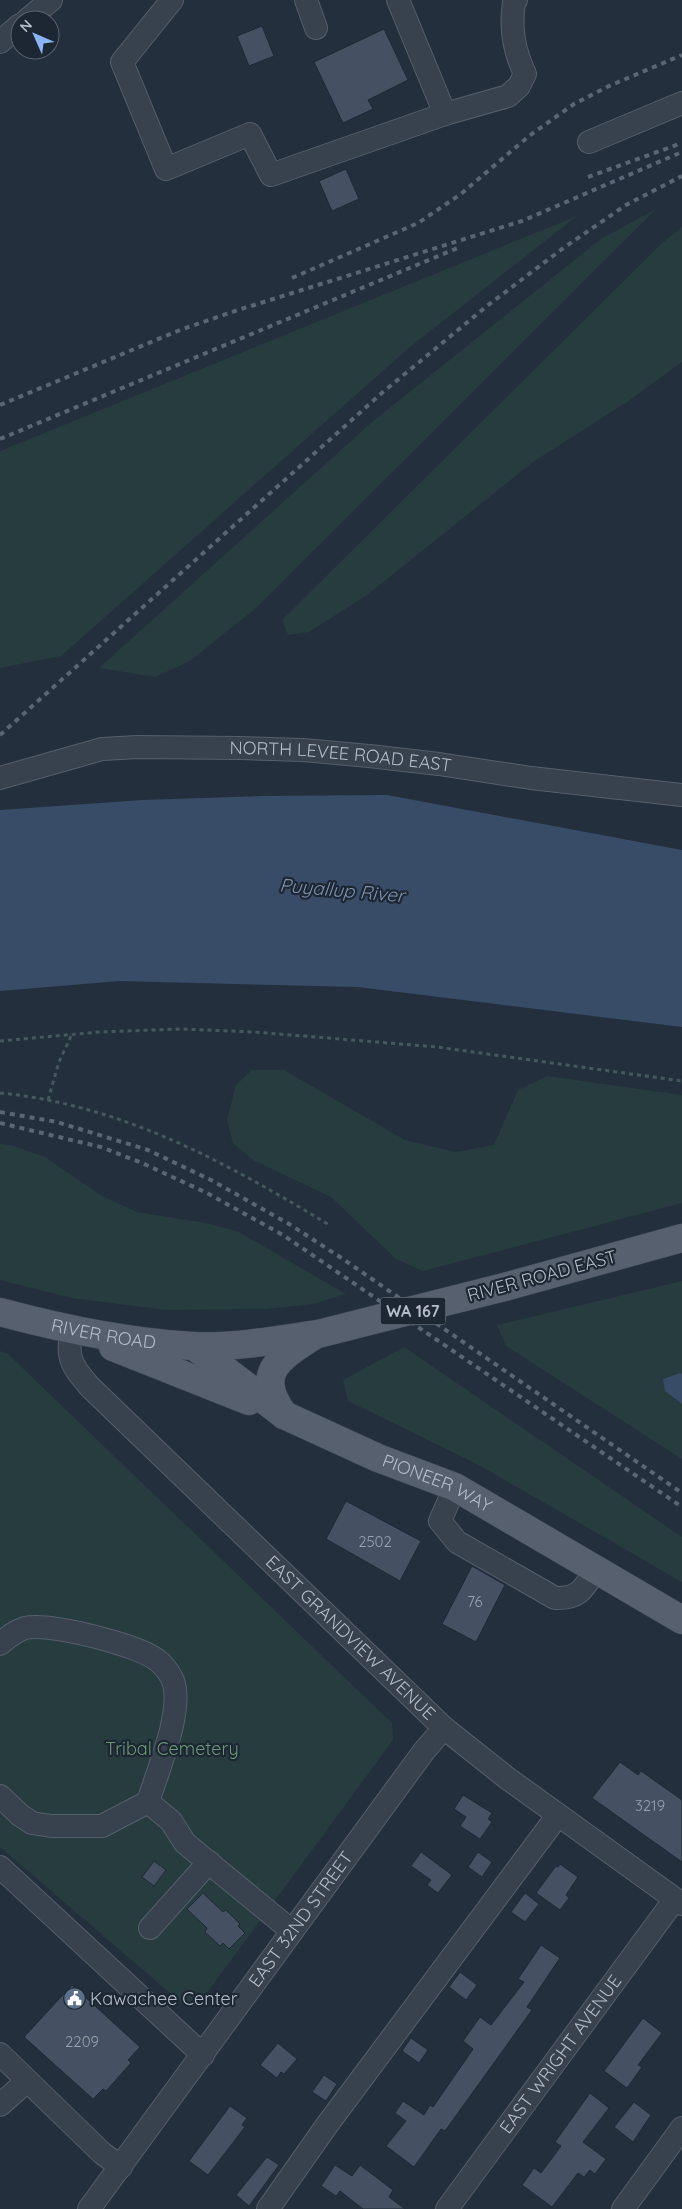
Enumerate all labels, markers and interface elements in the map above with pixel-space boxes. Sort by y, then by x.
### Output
north arrow [10,10,60,60]
text: N [16,16,36,36]
street label: NORTH LEVEE ROAD EAST [229,736,453,777]
water label: Puyallup River [279,873,408,908]
street label: RIVER ROAD EAST [465,1244,619,1307]
road number: WA 167 [380,1298,446,1324]
street label: RIVER ROAD [49,1313,157,1354]
street label: PIONEER WAY [379,1449,496,1517]
house number: 2502 [358,1532,392,1551]
street label: EAST GRANDVIEW AVENUE [261,1550,441,1725]
house number: 76 [467,1592,483,1611]
park label: Tribal Cemetery [105,1737,239,1760]
house number: 3219 [635,1796,665,1815]
street label: EAST 32ND STREET [243,1846,358,1991]
street label: EAST WRIGHT AVENUE [494,1970,626,2138]
public building icon: Kawachee Center [62,1987,86,2011]
place label: Kawachee Center [90,1987,238,2010]
house number: 2209 [65,2032,99,2051]

